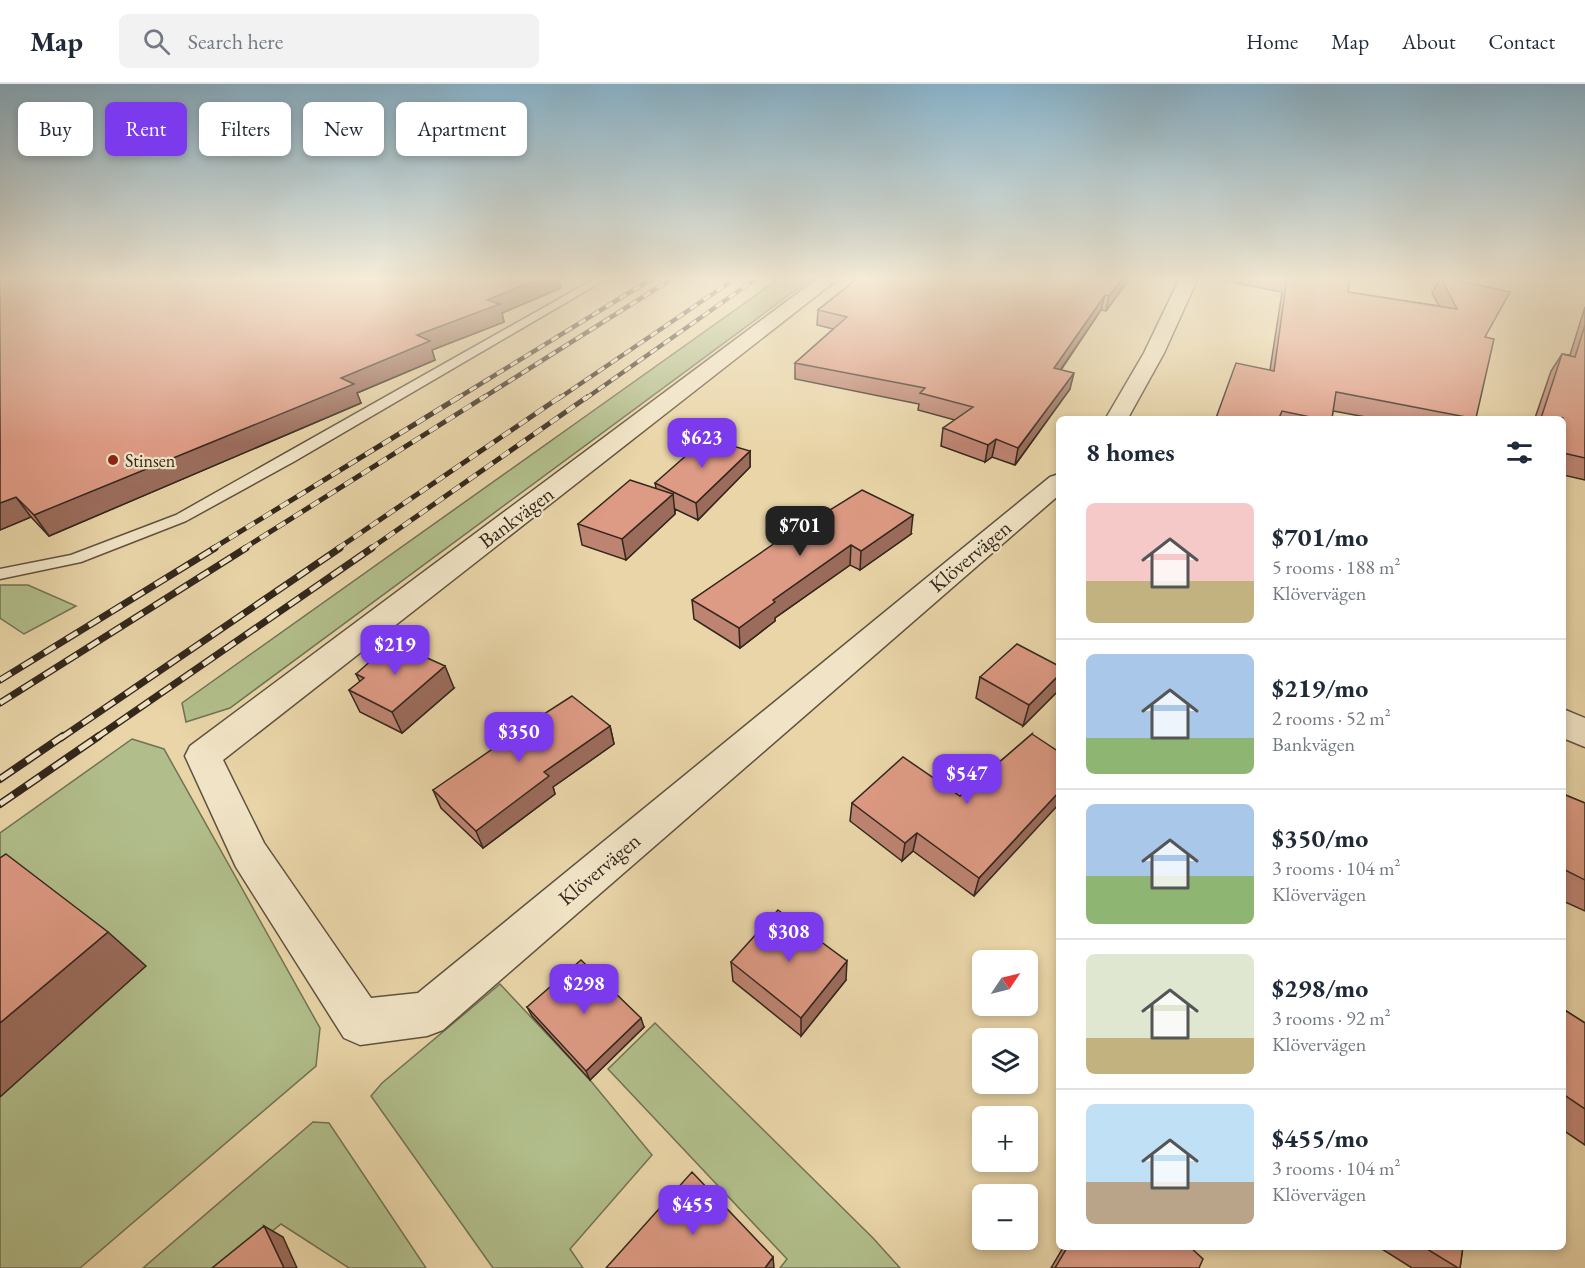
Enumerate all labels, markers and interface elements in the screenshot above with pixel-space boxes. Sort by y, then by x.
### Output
search box [119,14,539,68]
text: Map [30,23,83,59]
icon: search [140,25,173,58]
text: Search here [188,27,283,56]
text: Home [1246,28,1298,55]
text: Map [1331,28,1369,55]
text: About [1402,28,1455,55]
text: Contact [1488,28,1555,55]
chip: Buy [18,102,93,156]
chip: Rent [105,102,187,156]
chip: Filters [199,102,291,156]
chip: New [303,102,384,156]
chip: Apartment [396,102,527,156]
pin: $623 [666,418,738,469]
text: $623 [682,424,722,450]
text: 8 homes [1086,435,1175,469]
icon: filters [1503,436,1536,469]
place label: Stinsen [125,449,176,472]
marker: Stinsen [106,453,120,467]
street label: Bankvägen [473,480,559,554]
pin: $701 [764,506,836,557]
text: $701 [780,512,820,538]
street label: Klövervägen [923,514,1017,598]
text: $701/mo [1272,520,1368,554]
icon: home [1134,527,1206,599]
text: 5 rooms · 188 m² [1272,554,1400,580]
text: Klövervägen [1272,580,1366,606]
pin: $219 [359,625,431,676]
text: $219 [375,631,415,657]
text: $219/mo [1272,671,1368,705]
icon: home [1134,678,1206,750]
text: 2 rooms · 52 m² [1272,705,1391,731]
pin: $350 [483,712,555,763]
text: $350 [499,718,539,744]
text: Bankvägen [1272,731,1355,757]
pin: $547 [931,754,1003,805]
text: $547 [947,760,987,786]
text: $350/mo [1272,821,1368,855]
street label: Klövervägen [552,827,646,911]
icon: home [1134,828,1206,900]
text: 3 rooms · 104 m² [1272,855,1400,881]
text: Klövervägen [1272,881,1366,907]
pin: $308 [753,912,825,963]
text: $308 [769,918,809,944]
north arrow [972,950,1038,1016]
map controls [972,950,1038,1250]
pin: $298 [548,964,620,1015]
text: $298 [564,970,604,996]
text: $298/mo [1272,971,1368,1005]
icon: home [1134,978,1206,1050]
text: 3 rooms · 92 m² [1272,1005,1391,1031]
button: layers [972,1028,1038,1094]
text: Klövervägen [1272,1031,1366,1057]
button: + [972,1106,1038,1172]
text: $455/mo [1272,1121,1368,1155]
icon: home [1134,1128,1206,1200]
text: 3 rooms · 104 m² [1272,1155,1400,1181]
text: Klövervägen [1272,1181,1366,1207]
button: − [972,1184,1038,1250]
pin: $455 [657,1185,729,1236]
text: $455 [673,1191,713,1217]

